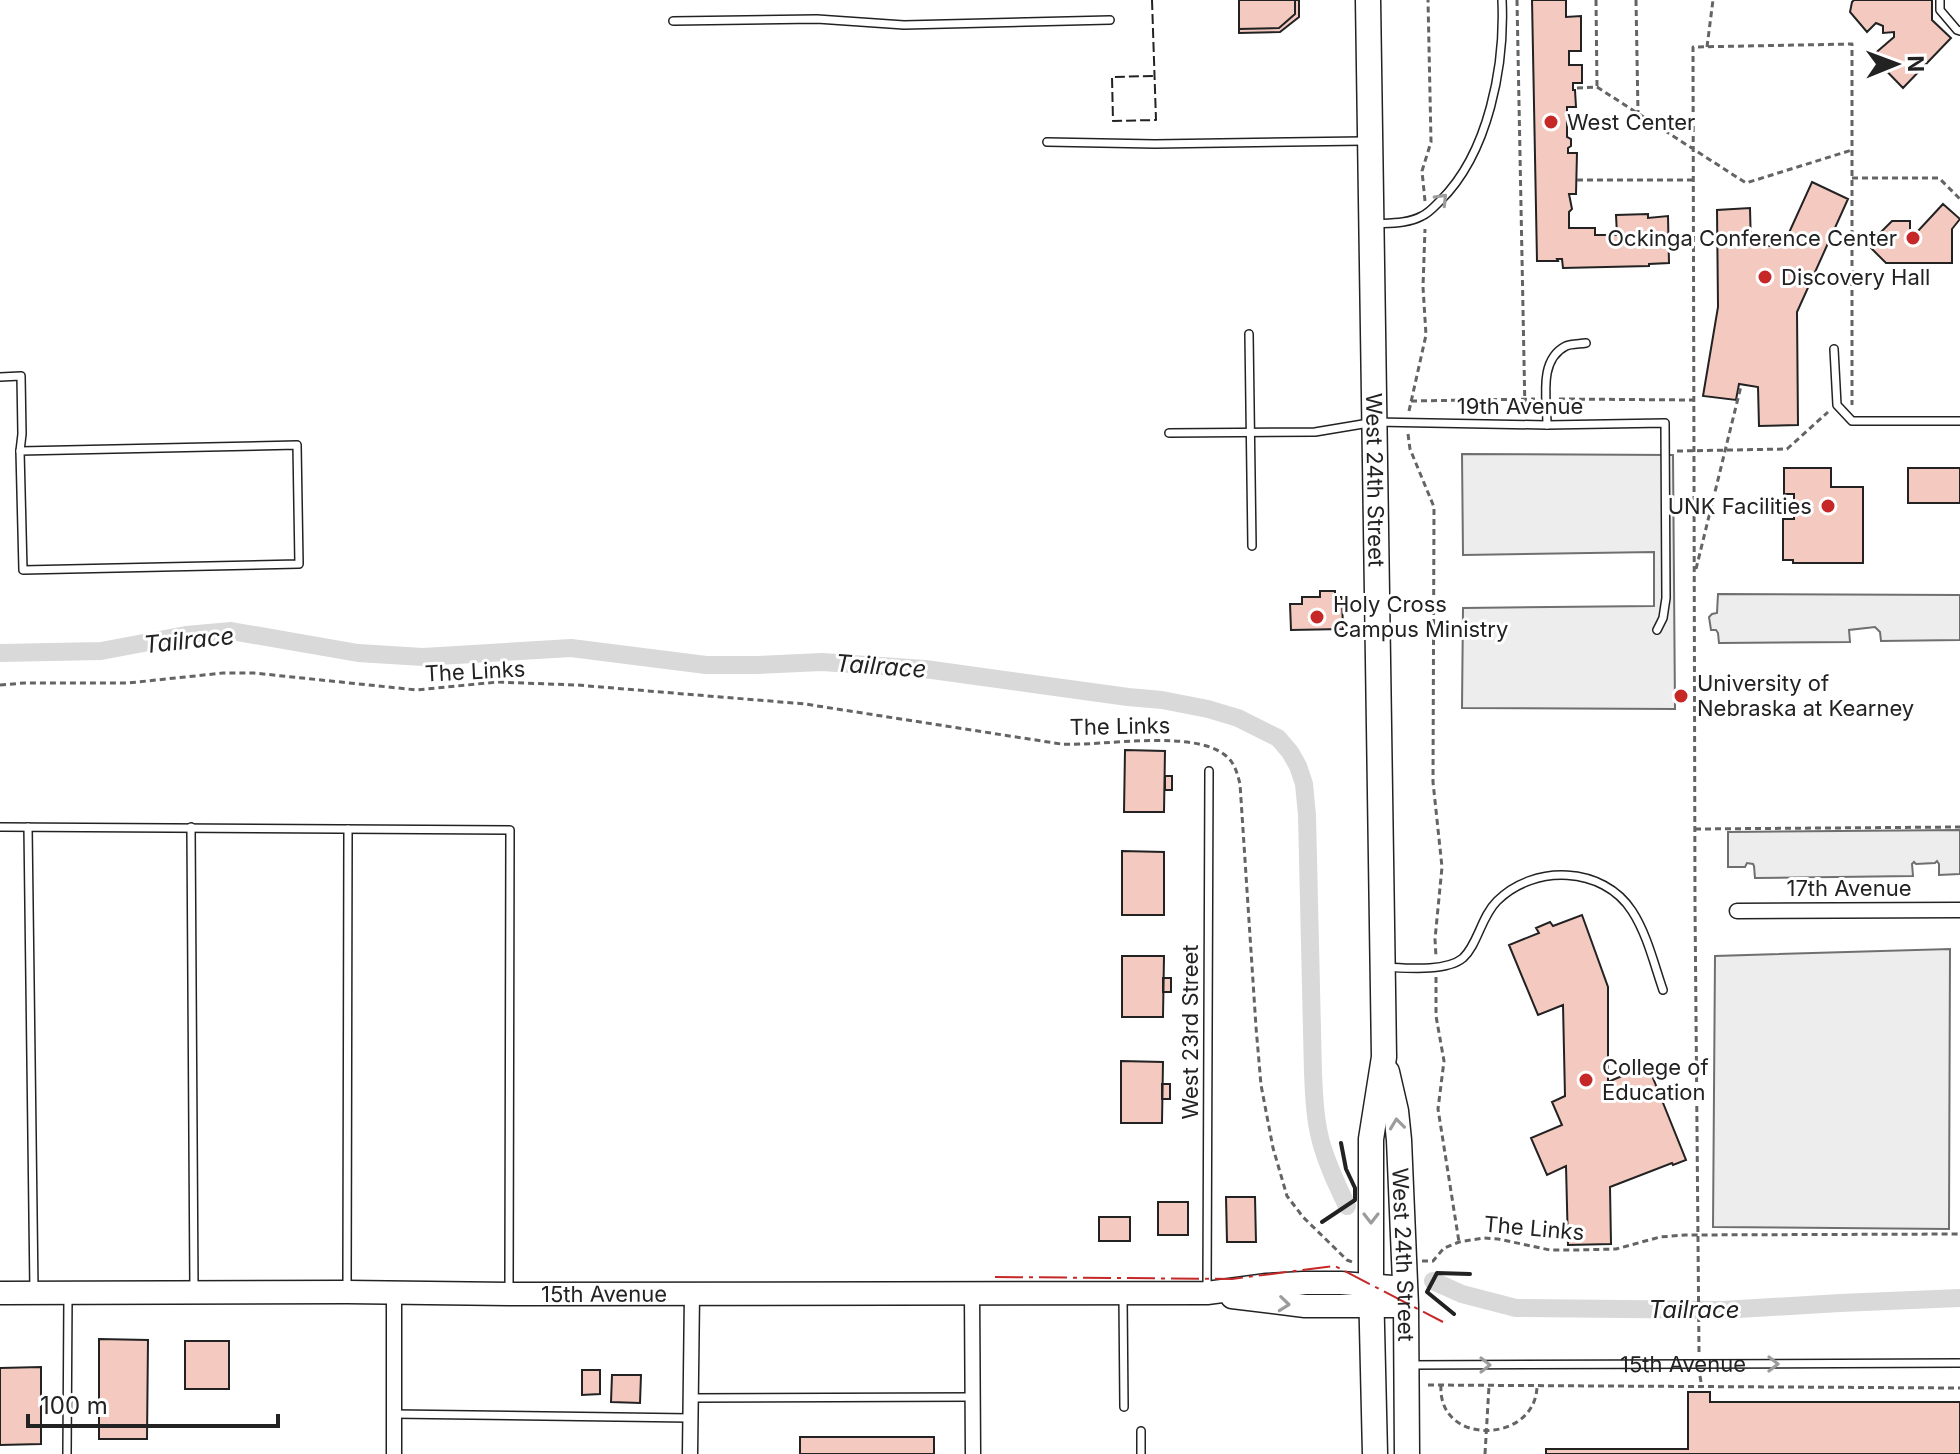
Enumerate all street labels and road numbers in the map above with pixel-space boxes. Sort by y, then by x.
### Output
street label: West 24th Street [1361,393,1390,567]
street label: 19th Avenue [1457,393,1583,419]
street label: The Links [424,655,526,687]
street label: The Links [1069,712,1171,740]
street label: 17th Avenue [1786,875,1912,901]
street label: West 23rd Street [1177,944,1203,1120]
street label: West 24th Street [1387,1167,1419,1342]
street label: The Links [1483,1211,1585,1245]
street label: 15th Avenue [541,1281,667,1307]
street label: 15th Avenue [1620,1351,1746,1377]

